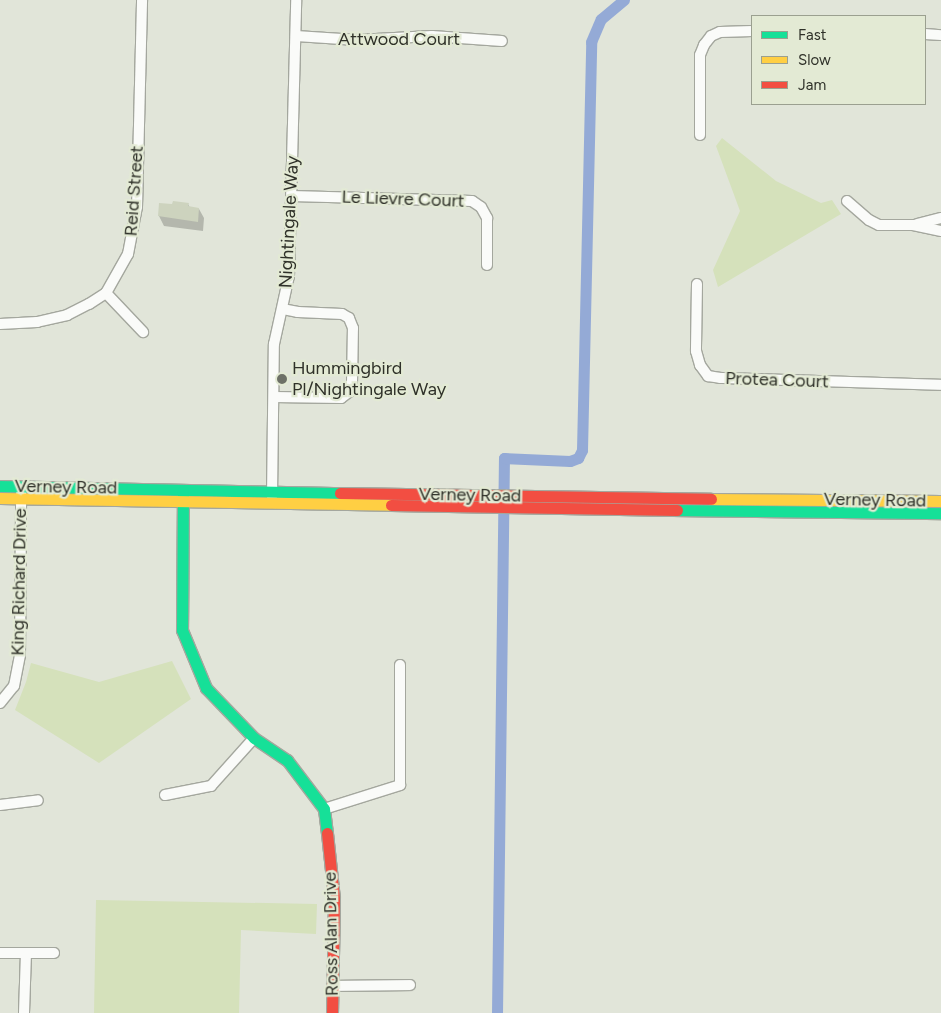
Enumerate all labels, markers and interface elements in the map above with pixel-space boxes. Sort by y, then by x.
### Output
legend [751,15,926,105]
text: Fast [798,26,826,44]
street label: Attwood Court [338,28,460,50]
text: Slow [798,51,831,69]
text: Jam [798,76,826,94]
street label: Reid Street [120,145,148,237]
street label: Nightingale Way [275,155,303,289]
street label: Le Lievre Court [341,186,465,212]
place label: Hummingbird Pl/Nightingale Way [292,358,446,400]
street label: Protea Court [725,367,829,393]
marker: Hummingbird Pl/Nightingale Way [276,373,288,385]
street label: Verney Road [14,475,118,499]
street label: Verney Road [418,483,522,507]
street label: Verney Road [823,488,927,512]
street label: King Richard Drive [7,508,31,656]
street label: Ross Alan Drive [319,872,343,996]

